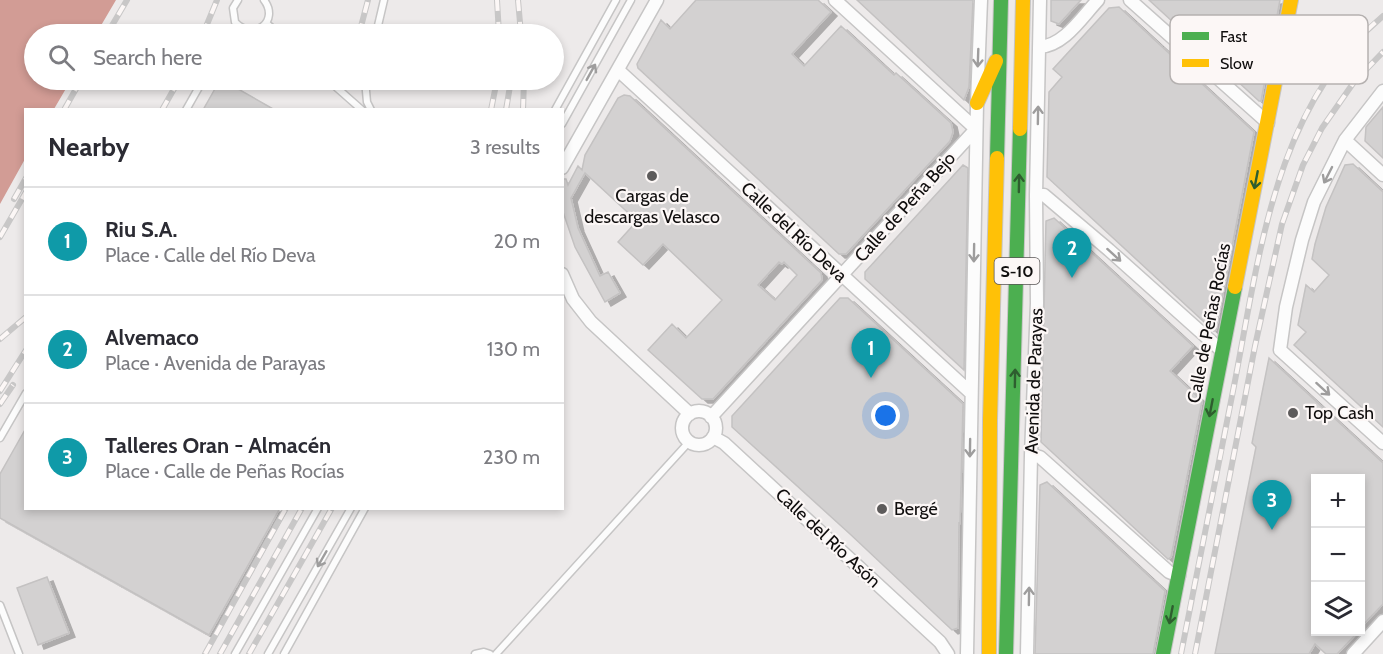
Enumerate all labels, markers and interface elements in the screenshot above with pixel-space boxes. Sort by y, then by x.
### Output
legend [1170,15,1368,84]
search box [24,24,564,90]
text: Fast [1220,27,1248,46]
icon: search [45,41,78,74]
text: Search here [93,44,202,71]
one-way arrow [973,48,984,68]
text: Slow [1220,54,1254,73]
one-way arrow [586,64,597,82]
one-way arrow [1032,106,1043,126]
text: Nearby [48,131,129,163]
text: 3 results [470,135,540,159]
street label: Calle de Peña Bejo [850,147,960,267]
one-way arrow [1322,166,1334,183]
marker: Cargas de descargas Velasco [645,169,659,183]
one-way arrow [1250,170,1261,190]
one-way arrow [1013,173,1025,193]
street label: Calle del Río Deva [736,177,852,287]
place label: Cargas de descargas Velasco [584,185,720,228]
text: Riu S.A. [105,216,177,243]
pin: 2 [1052,228,1092,278]
text: 1 [64,229,71,253]
text: 20 m [494,229,540,253]
street label: Calle de Peñas Rocías [1183,241,1235,405]
text: Place · Calle del Río Deva [105,243,316,267]
one-way arrow [968,243,979,263]
one-way arrow [1107,248,1122,262]
road number: S-10 [994,258,1040,284]
street label: Avenida de Parayas [1020,308,1048,454]
text: Alvemaco [105,324,199,351]
pin: 1 [852,328,890,378]
text: 2 [62,337,73,361]
text: 130 m [487,337,540,361]
text: Place · Avenida de Parayas [105,351,326,375]
one-way arrow [1009,368,1020,388]
one-way arrow [1315,382,1330,396]
one-way arrow [1205,398,1216,417]
your location [871,401,900,430]
place label: Top Cash [1305,402,1374,424]
marker: Top Cash [1286,406,1300,420]
text: Talleres Oran - Almacén [105,432,331,459]
one-way arrow [964,438,976,458]
text: 3 [62,445,73,469]
text: 230 m [483,445,540,469]
text: Place · Calle de Peñas Rocías [105,459,344,483]
map controls [1311,474,1365,636]
button: + [1311,474,1365,528]
pin: 3 [1252,480,1292,530]
street label: Calle del Río Asón [771,484,885,592]
place label: Bergé [894,498,938,520]
marker: Bergé [875,502,889,516]
button: − [1311,528,1365,582]
one-way arrow [316,550,327,568]
button: layers [1311,582,1365,636]
one-way arrow [1023,586,1035,606]
one-way arrow [1165,604,1176,624]

